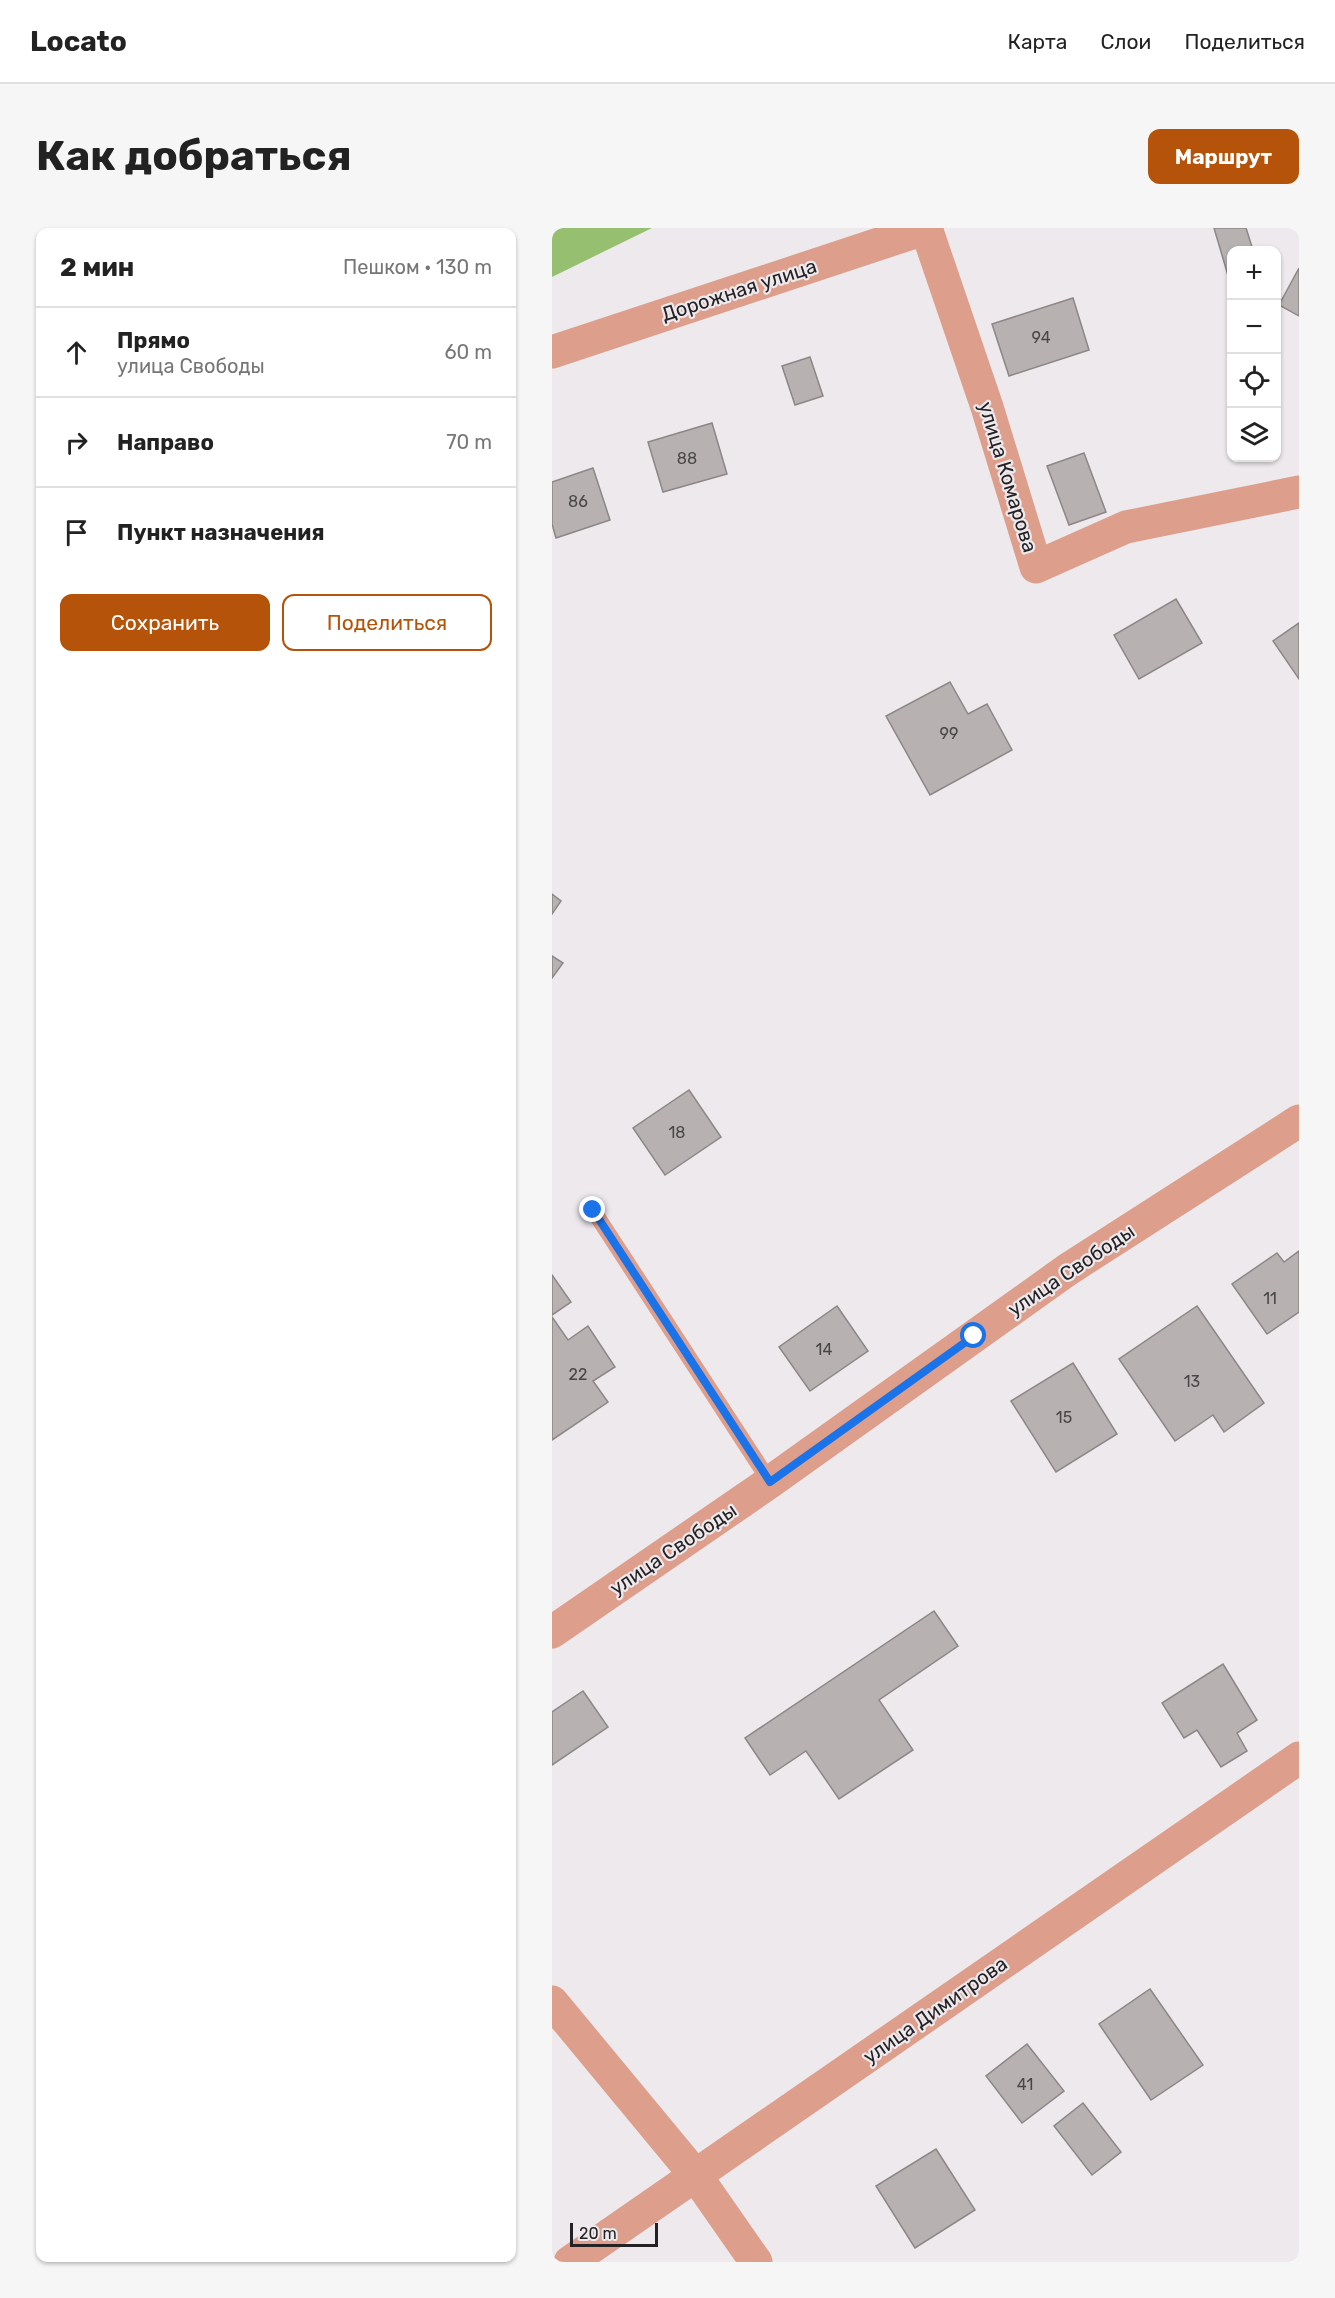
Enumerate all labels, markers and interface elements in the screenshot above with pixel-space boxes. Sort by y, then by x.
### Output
text: Locato [30,25,127,58]
text: Карта [1007,29,1067,54]
text: Слои [1100,29,1151,54]
text: Поделиться [1184,29,1305,54]
button: Маршрут [1148,129,1299,184]
text: Как добраться [36,131,352,181]
map controls [1227,246,1281,462]
button: + [1227,246,1281,300]
text: 2 мин [60,252,134,283]
street label: Дорожная улица [658,254,820,326]
text: Пешком · 130 m [343,255,492,279]
button: − [1227,300,1281,354]
text: Прямо [117,327,190,354]
house number: 94 [1031,328,1051,347]
icon: ahead [60,336,93,369]
text: 60 m [445,340,492,364]
text: улица Свободы [117,354,265,378]
button: locate [1227,354,1281,408]
street label: улица Комарова [974,399,1042,555]
button: layers [1227,408,1281,462]
icon: right [60,426,93,459]
text: Направо [117,429,214,456]
text: 70 m [446,430,492,454]
house number: 88 [677,449,697,468]
house number: 86 [568,492,588,511]
icon: arrive [60,516,93,549]
text: Пункт назначения [117,519,325,546]
button: Сохранить [60,594,270,651]
button: Поделиться [282,594,492,651]
house number: 99 [940,724,958,743]
house number: 18 [668,1123,686,1142]
route end [579,1196,605,1222]
street label: улица Свободы [1003,1219,1139,1321]
house number: 11 [1263,1289,1277,1308]
route start [960,1322,986,1348]
house number: 14 [816,1340,832,1359]
house number: 22 [569,1365,587,1384]
house number: 13 [1184,1372,1200,1391]
house number: 15 [1056,1408,1072,1427]
street label: улица Свободы [605,1498,741,1600]
street label: улица Димитрова [858,1951,1012,2069]
house number: 41 [1017,2075,1033,2094]
scale bar [570,2220,658,2248]
text: 20 m [579,2224,617,2243]

